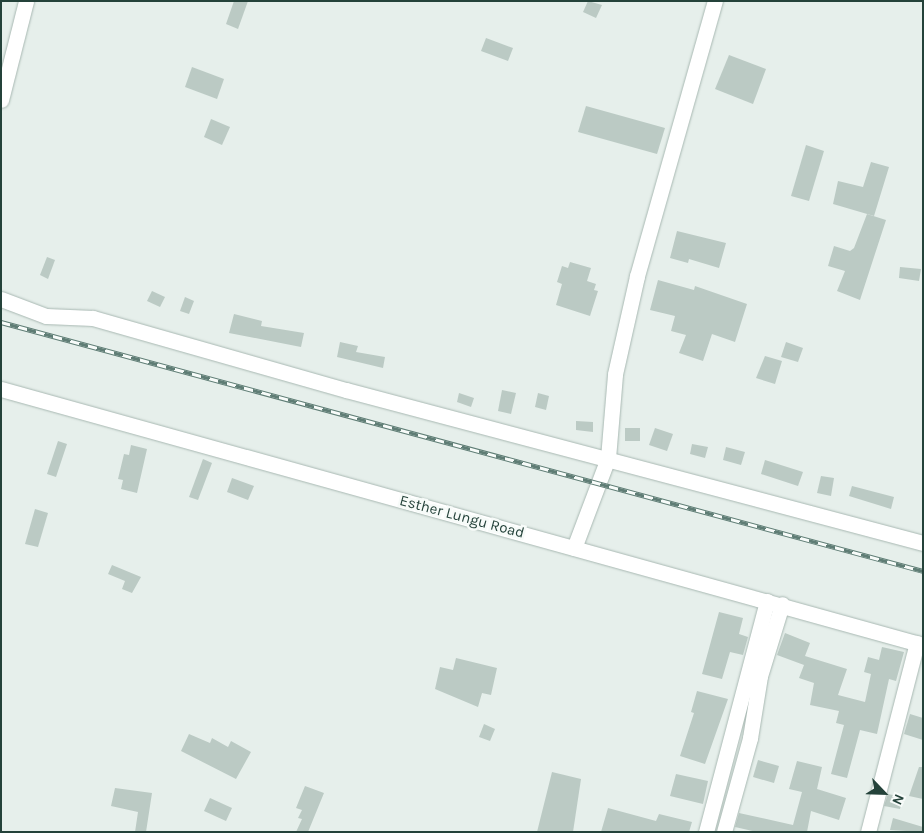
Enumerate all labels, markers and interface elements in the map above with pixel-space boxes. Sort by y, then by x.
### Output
street label: Esther Lungu Road [398,492,526,542]
north arrow [859,768,909,818]
text: N [888,791,908,807]

